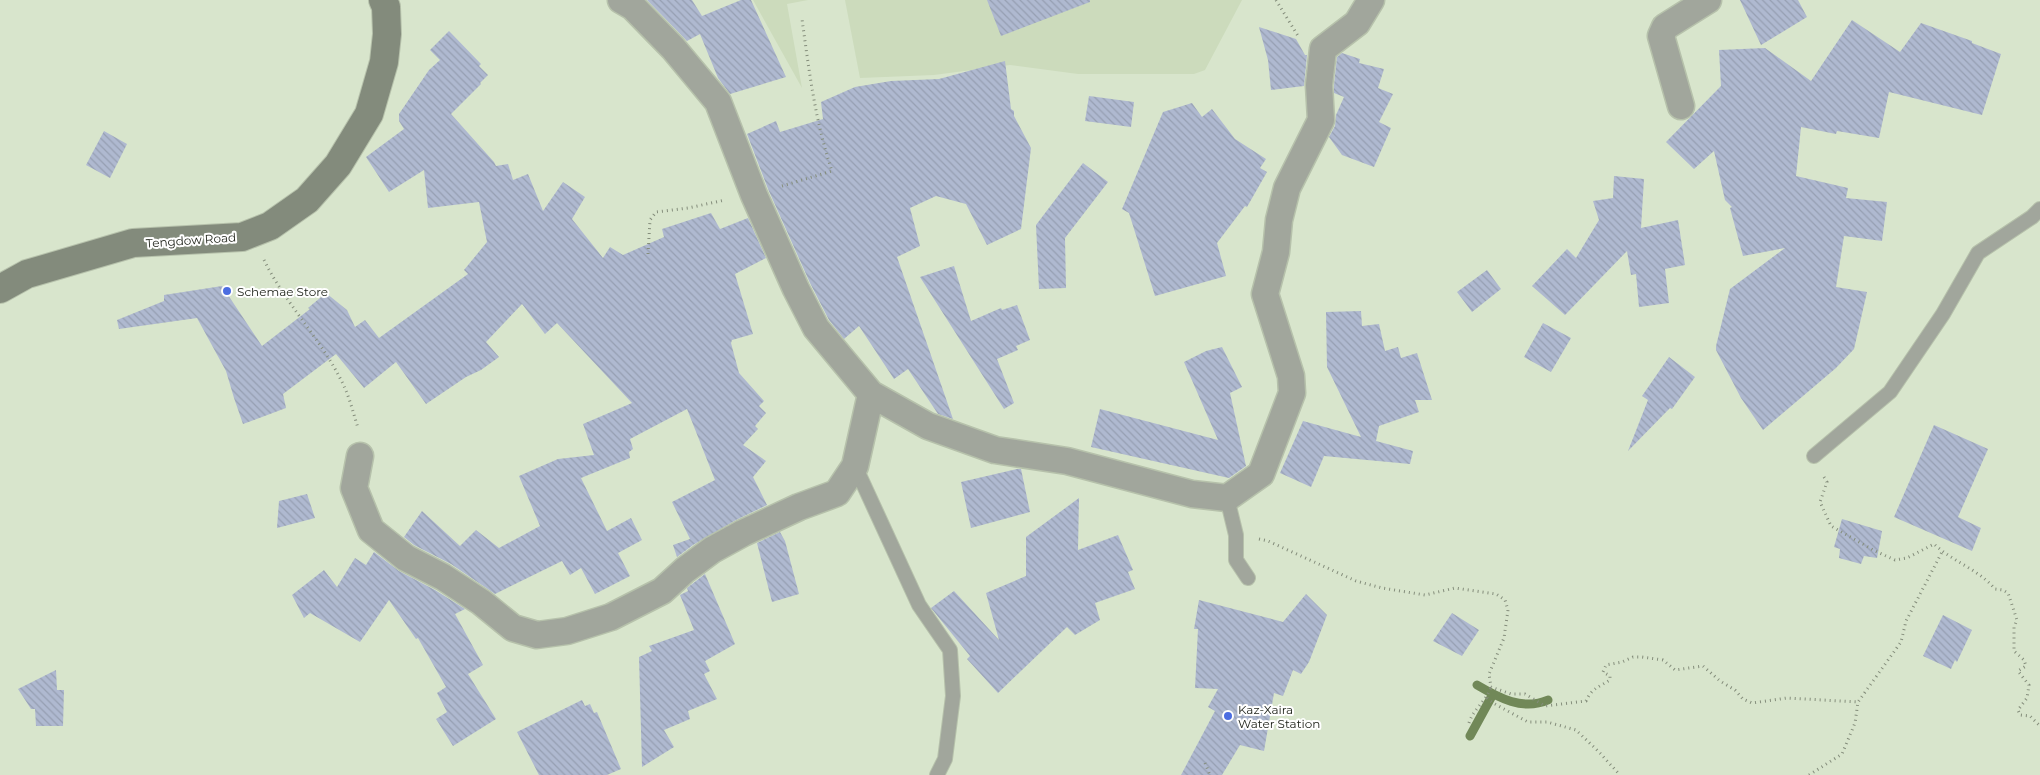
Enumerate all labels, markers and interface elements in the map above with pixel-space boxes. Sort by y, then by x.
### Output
street label: Tengdow Road [145,229,237,251]
place label: Schemae Store [237,284,328,299]
marker: Schemae Store [221,285,233,297]
place label: Kaz-Xaira Water Station [1238,702,1320,731]
marker: Kaz-Xaira Water Station [1222,710,1234,722]

